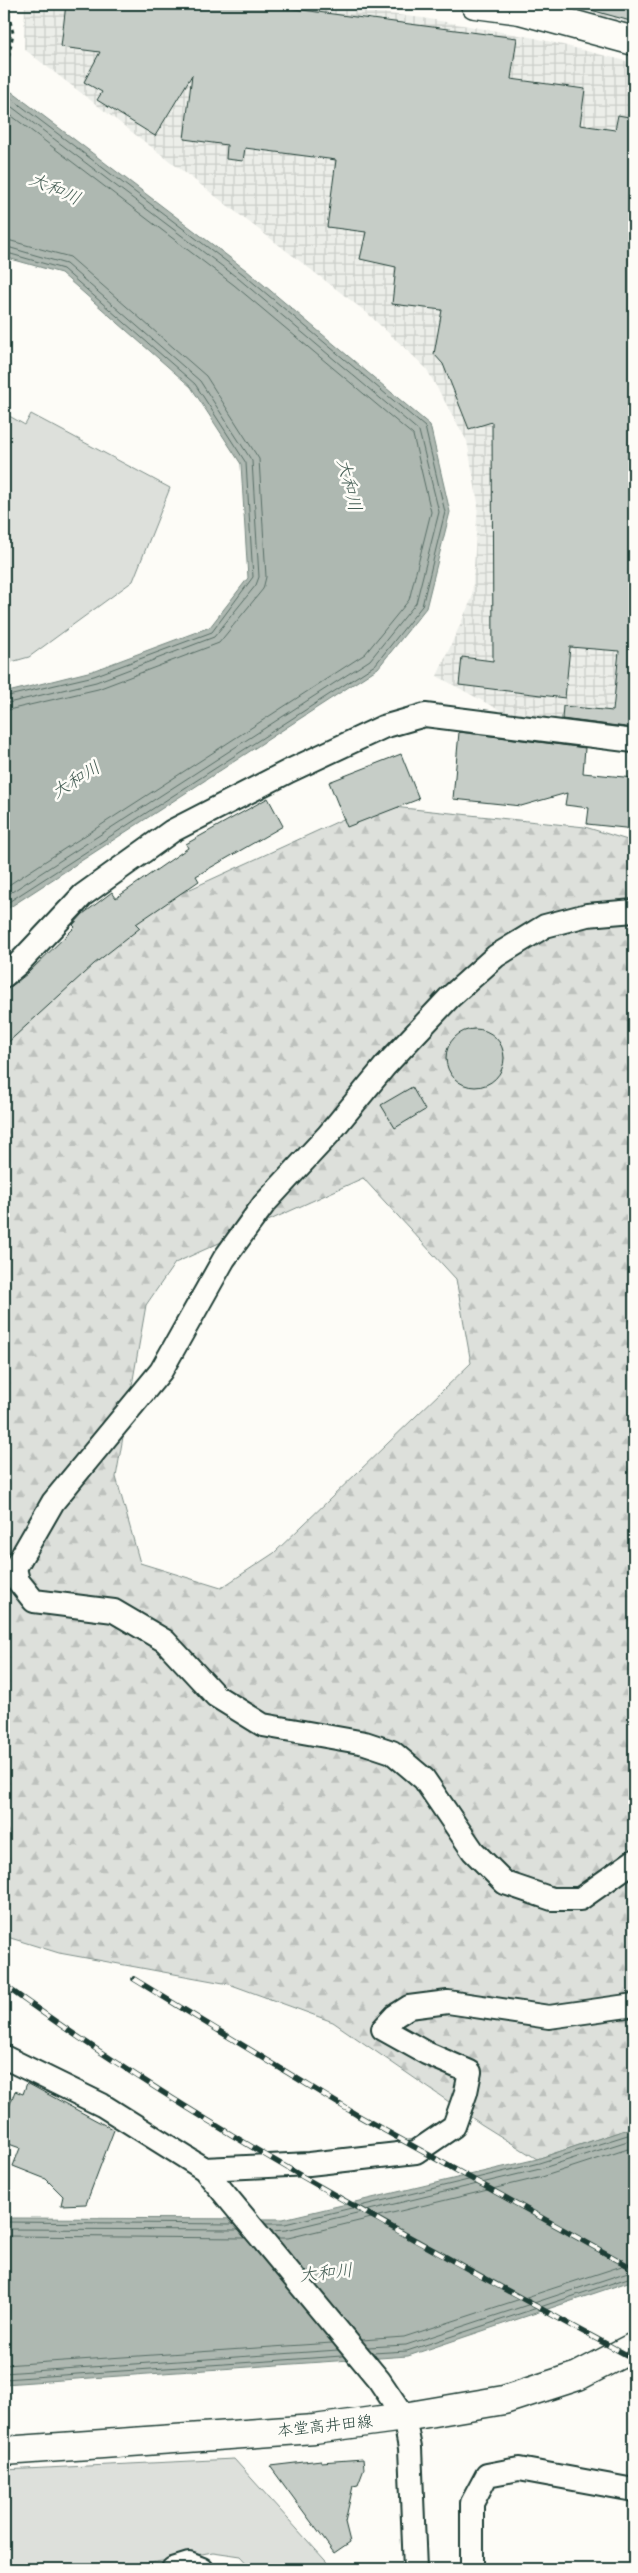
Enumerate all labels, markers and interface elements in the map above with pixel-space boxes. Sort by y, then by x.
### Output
water label: 大和川 [26,168,84,210]
water label: 大和川 [332,456,366,514]
water label: 大和川 [48,757,104,803]
water label: 大和川 [298,2260,354,2286]
street label: 本堂高井田線 [276,2412,374,2440]

